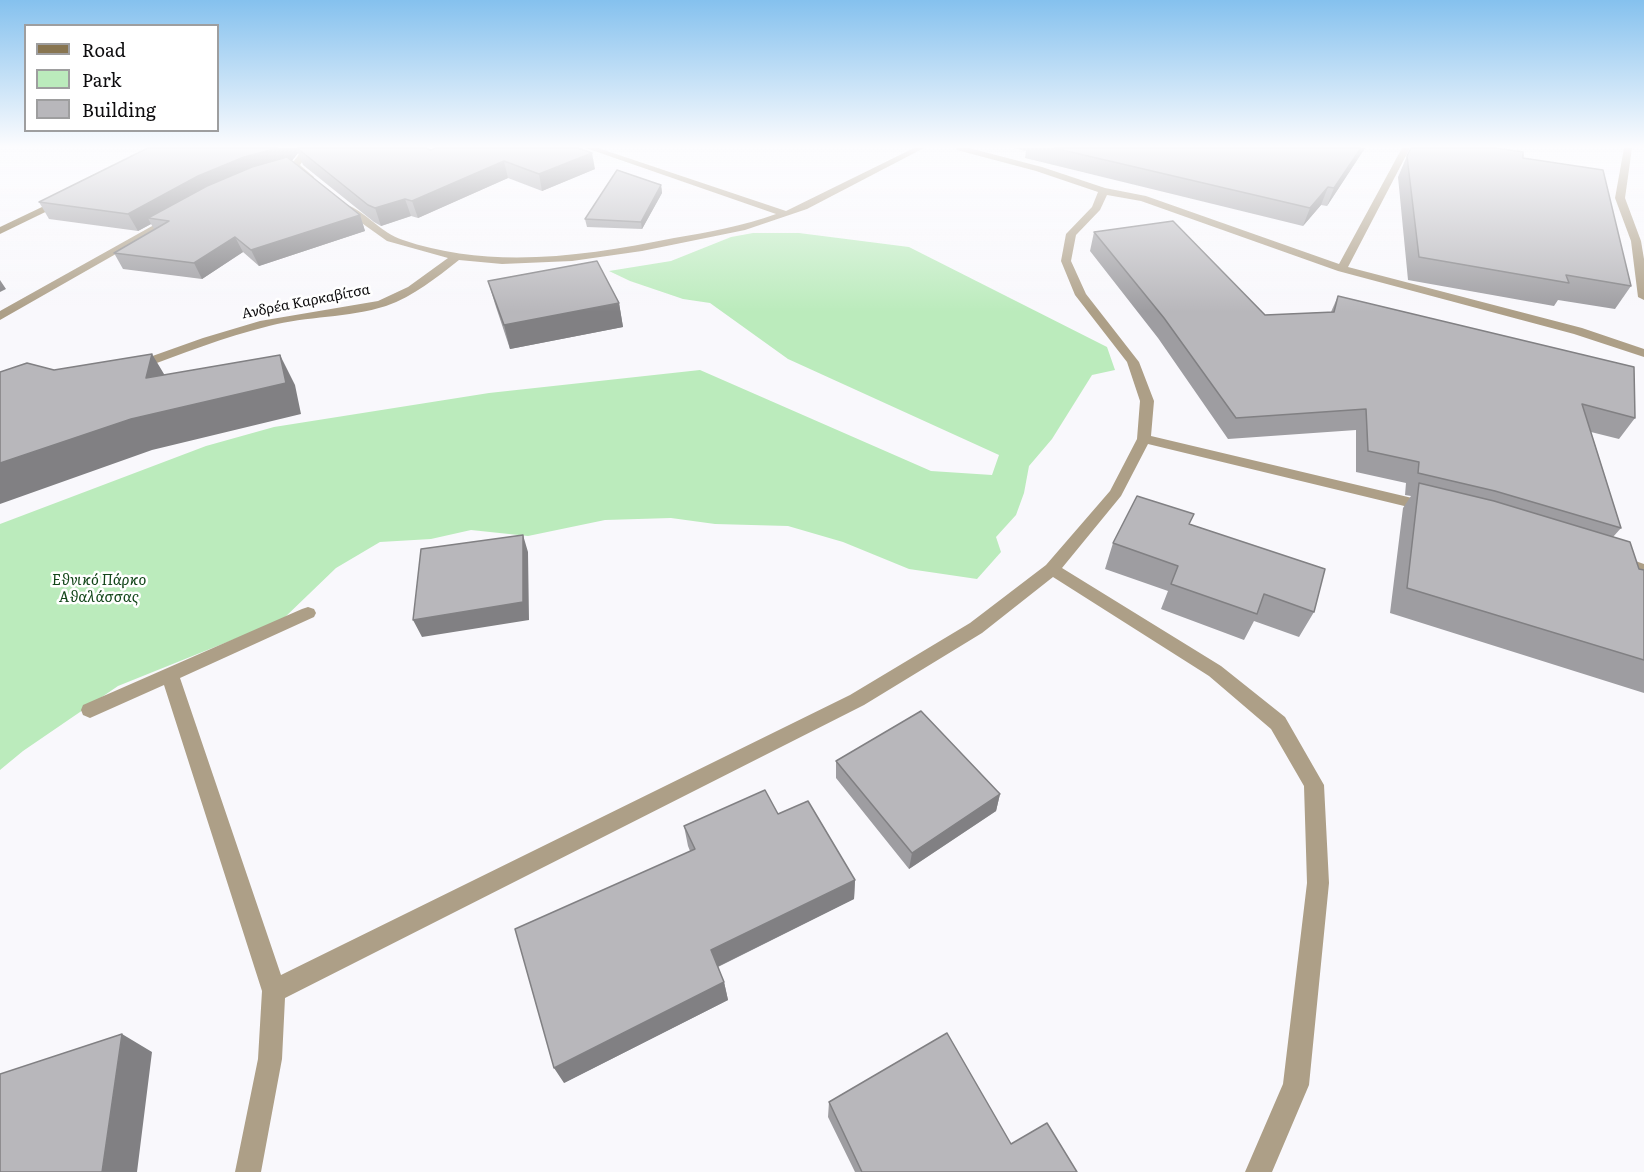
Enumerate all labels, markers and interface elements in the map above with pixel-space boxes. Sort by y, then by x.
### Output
legend [24,24,219,132]
text: Road [82,36,126,63]
text: Park [82,66,121,93]
text: Building [82,96,156,123]
street label: Ανδρέα Καρκαβίτσα [240,281,372,323]
park label: Εθνικό Πάρκο Αθαλάσσας [52,572,146,607]

